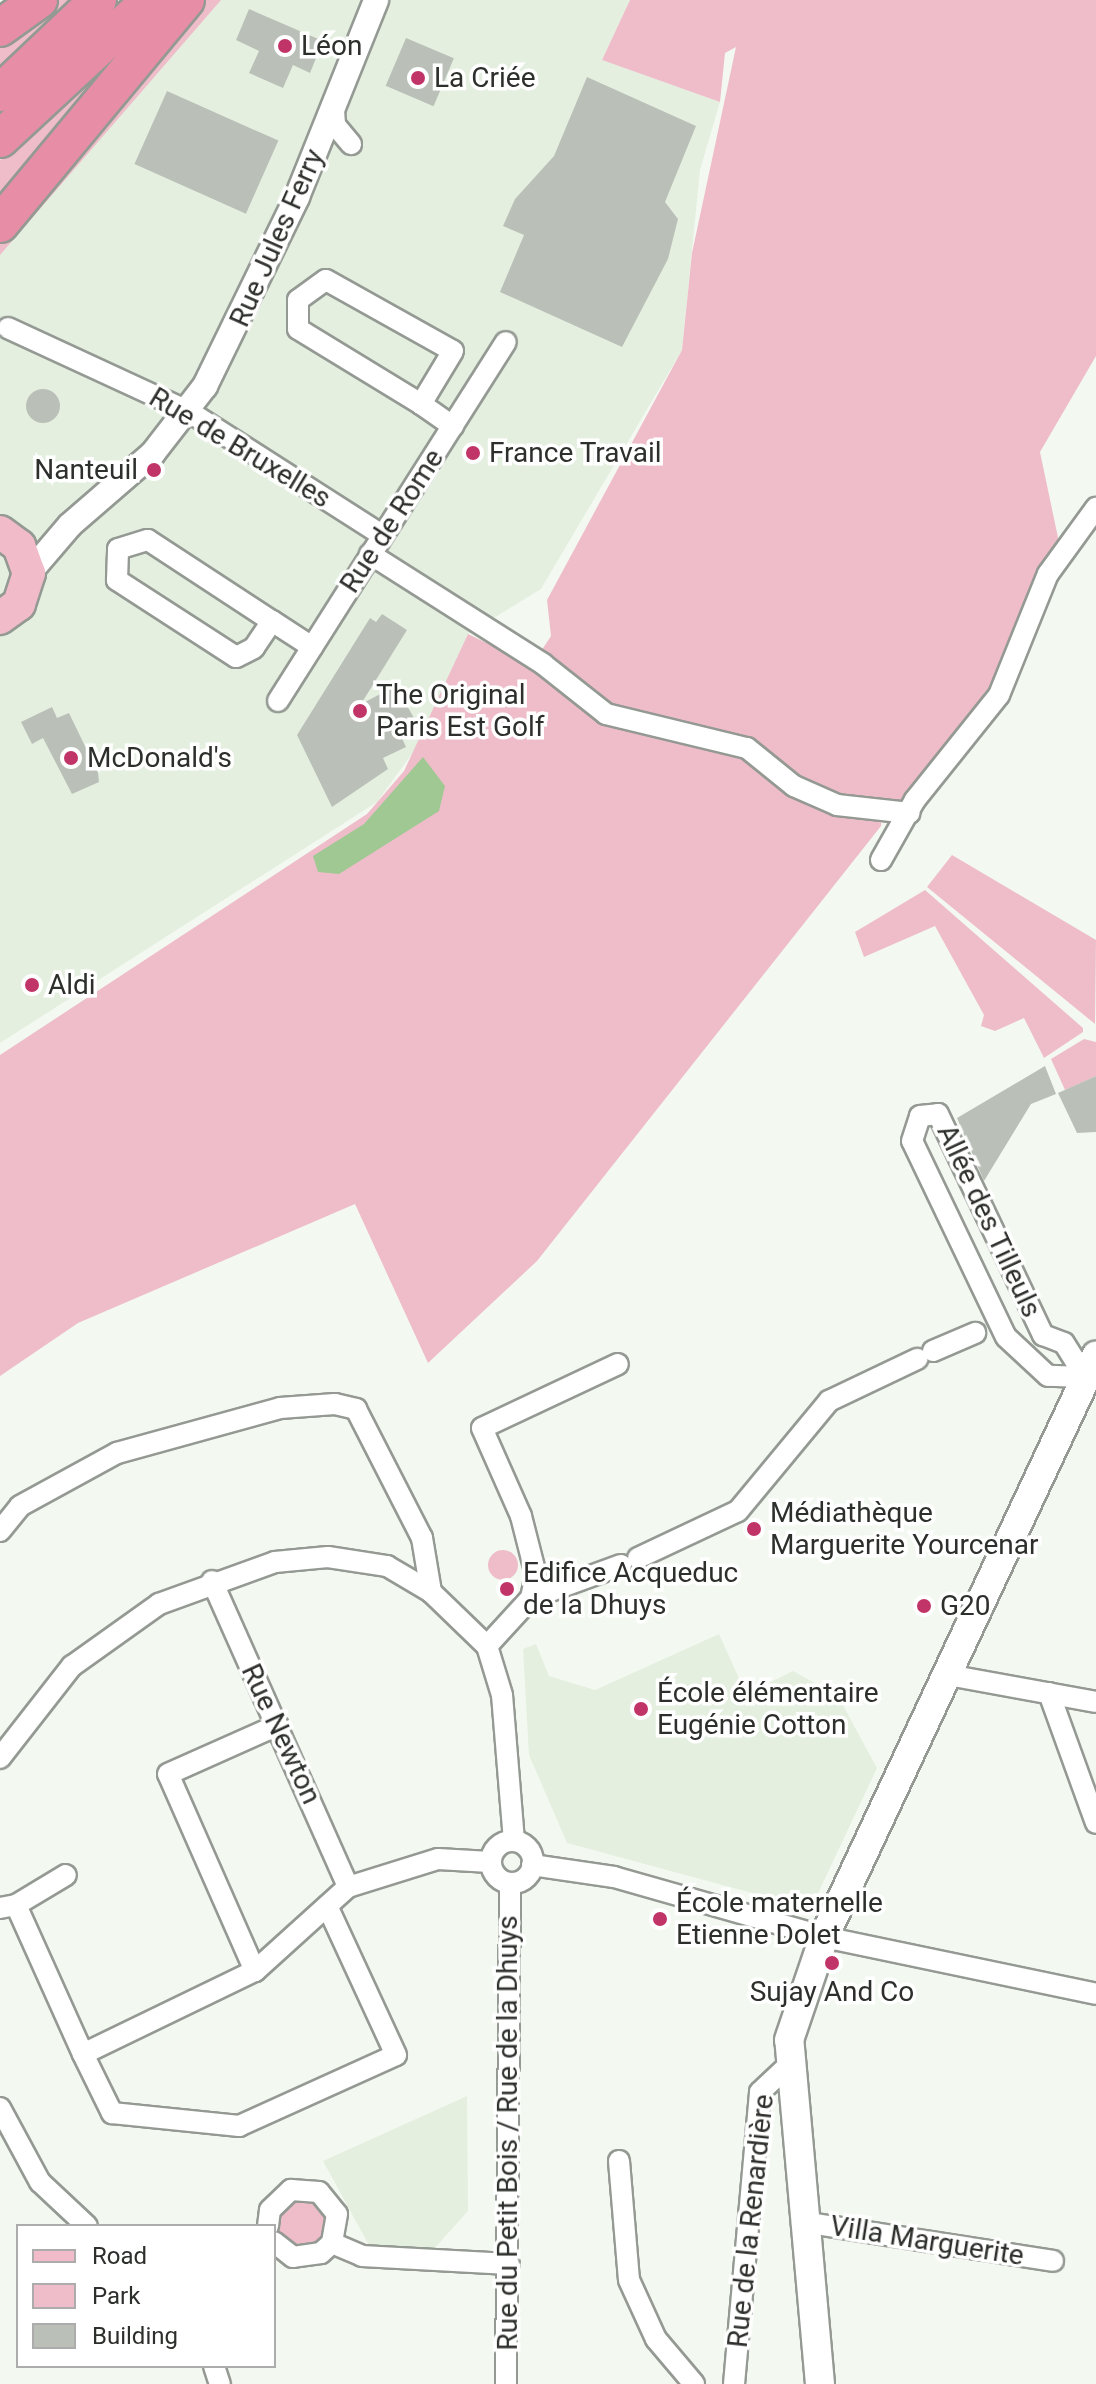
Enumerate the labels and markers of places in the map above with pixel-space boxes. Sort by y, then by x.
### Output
place label: Léon [301,29,362,63]
marker: Léon [276,37,294,55]
place label: La Criée [434,61,535,95]
marker: La Criée [409,69,427,87]
place label: France Travail [489,436,662,470]
marker: France Travail [464,444,482,462]
place label: Nanteuil [34,453,138,487]
marker: Nanteuil [145,461,163,479]
place label: The Original Paris Est Golf [376,678,544,744]
marker: The Original Paris Est Golf [351,702,369,720]
place label: McDonald's [87,741,232,775]
marker: McDonald's [62,749,80,767]
place label: Aldi [48,968,96,1002]
marker: Aldi [23,976,41,994]
place label: Médiathèque Marguerite Yourcenar [770,1496,1038,1562]
marker: Médiathèque Marguerite Yourcenar [745,1520,763,1538]
place label: Edifice Acqueduc de la Dhuys [523,1556,738,1622]
marker: Edifice Acqueduc de la Dhuys [498,1580,516,1598]
place label: G20 [940,1589,991,1623]
marker: G20 [915,1597,933,1615]
place label: École élémentaire Eugénie Cotton [657,1676,879,1742]
marker: École élémentaire Eugénie Cotton [632,1700,650,1718]
place label: École maternelle Etienne Dolet [676,1886,883,1952]
marker: École maternelle Etienne Dolet [651,1910,669,1928]
marker: Sujay And Co [823,1954,841,1972]
place label: Sujay And Co [750,1975,914,2009]

